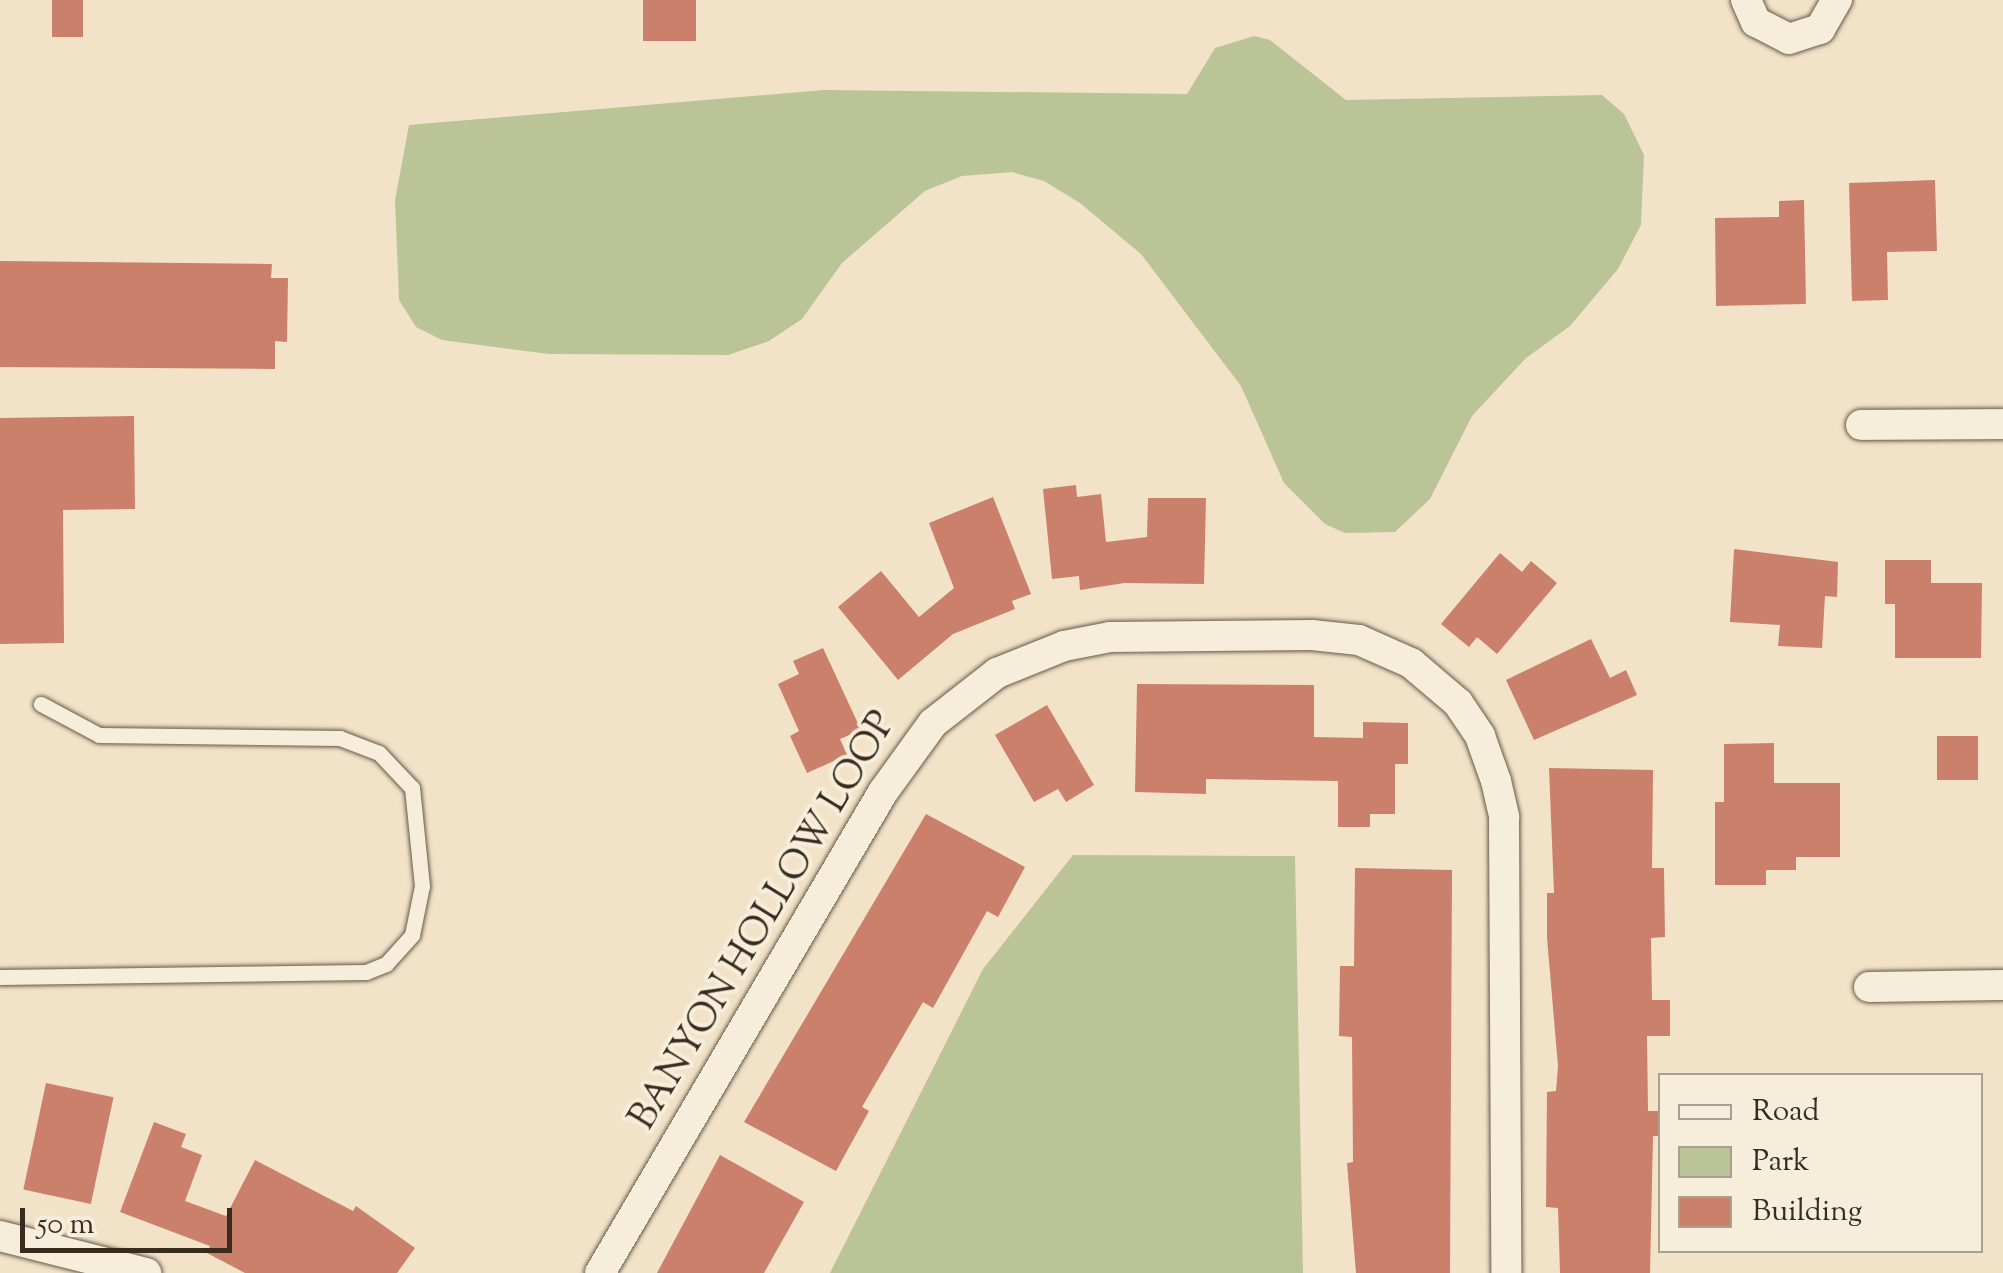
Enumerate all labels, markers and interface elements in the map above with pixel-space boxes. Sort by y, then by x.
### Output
street label: BANYON HOLLOW LOOP [622,705,908,1139]
legend [1658,1073,1983,1253]
text: Road [1752,1091,1819,1134]
text: Park [1752,1141,1809,1184]
scale bar [25,1188,238,1250]
text: Building [1752,1191,1862,1234]
text: 50 m [37,1204,94,1247]

